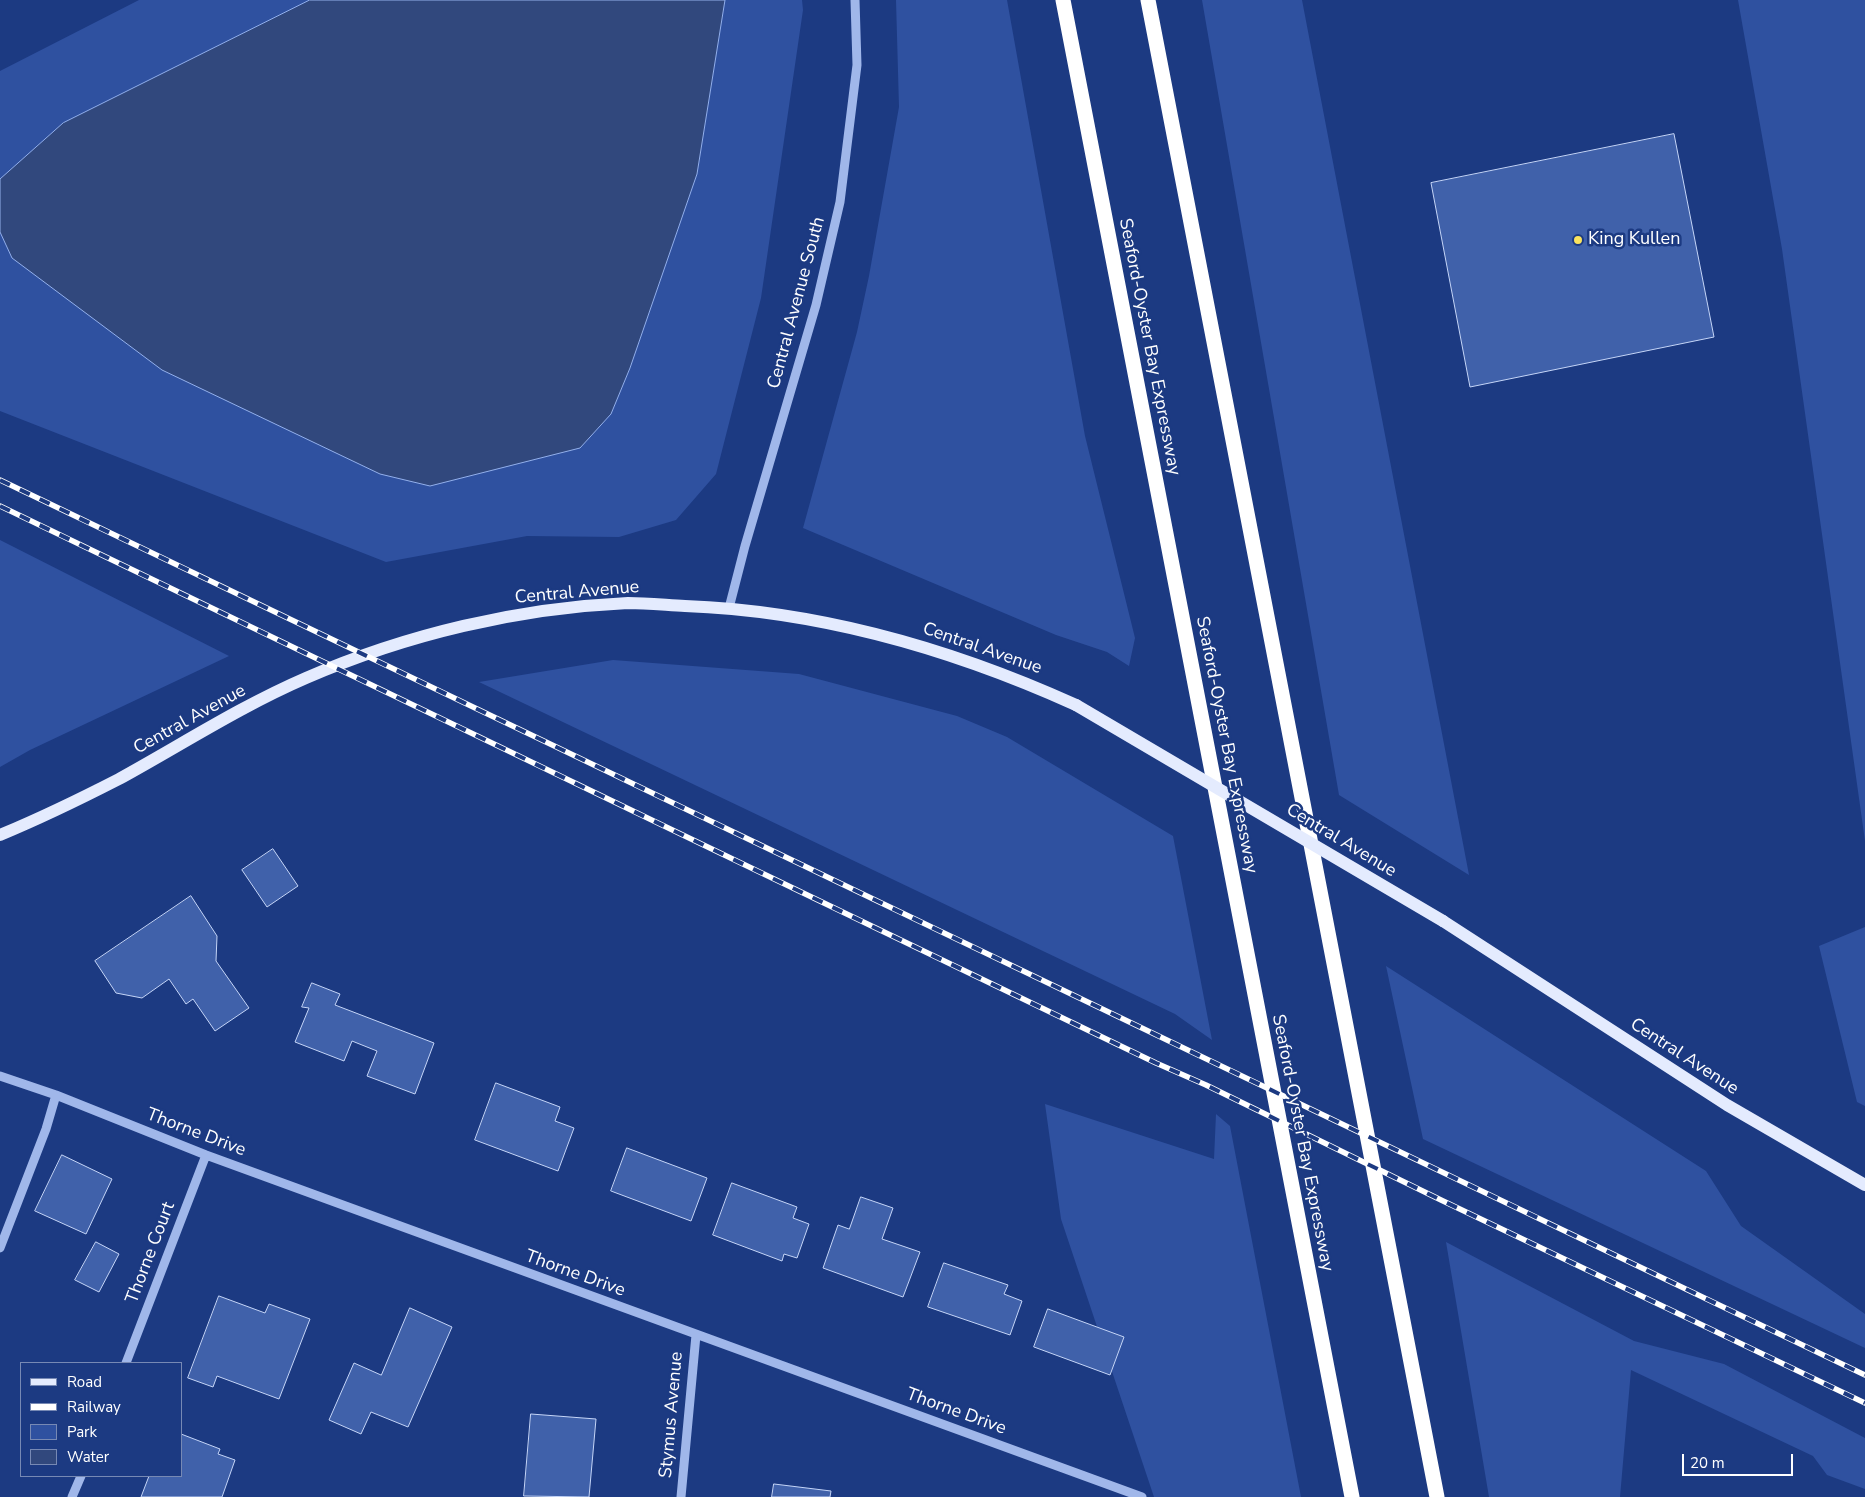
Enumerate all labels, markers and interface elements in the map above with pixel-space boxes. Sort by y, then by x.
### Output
street label: Central Avenue South [764,215,830,391]
street label: Seaford-Oyster Bay Expressway [1113,217,1185,477]
place label: King Kullen [1588,229,1680,251]
marker: King Kullen [1572,234,1584,246]
street label: Central Avenue [514,577,640,609]
street label: Seaford-Oyster Bay Expressway [1190,615,1262,875]
street label: Central Avenue [920,618,1044,680]
street label: Central Avenue [130,680,250,760]
street label: Central Avenue [1282,800,1400,882]
street label: Seaford-Oyster Bay Expressway [1266,1013,1338,1273]
street label: Central Avenue [1626,1014,1742,1100]
street label: Thorne Drive [143,1104,249,1162]
street label: Thorne Court [122,1199,180,1307]
street label: Thorne Drive [522,1246,628,1302]
street label: Stymus Avenue [656,1351,688,1479]
legend [20,1362,182,1477]
text: Road [67,1372,102,1392]
street label: Thorne Drive [903,1384,1009,1440]
text: Railway [67,1397,121,1417]
text: Park [67,1422,97,1442]
scale bar [1685,1444,1796,1476]
text: Water [67,1447,109,1467]
text: 20 m [1690,1453,1725,1473]

